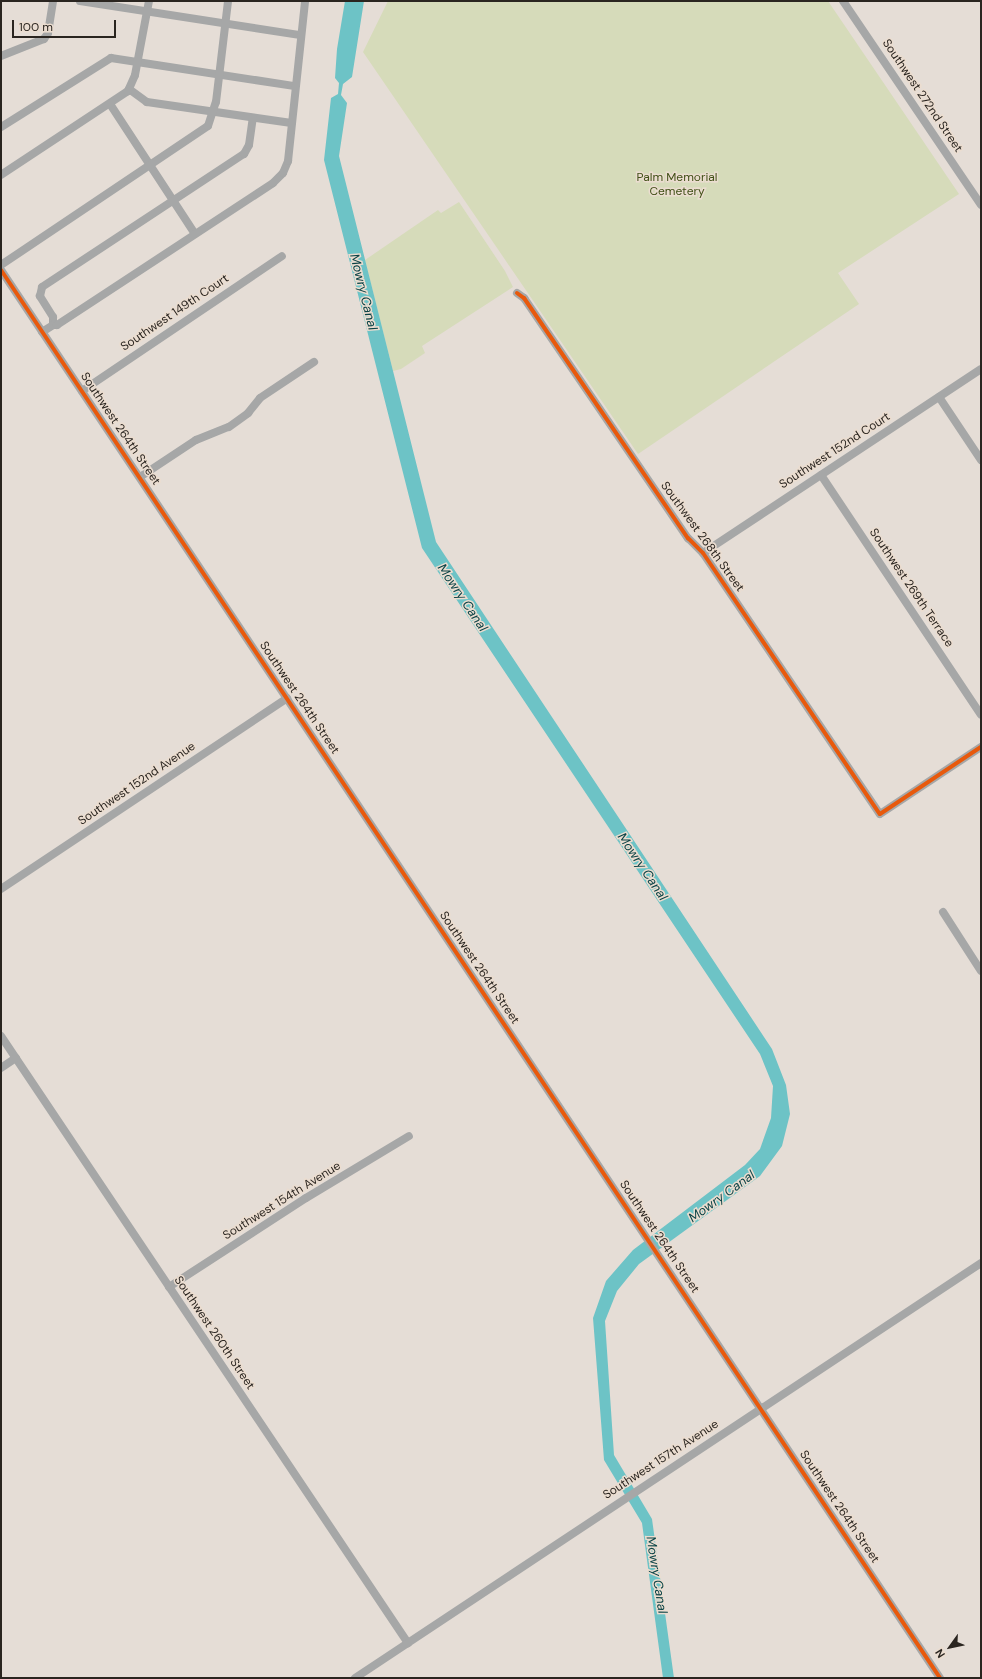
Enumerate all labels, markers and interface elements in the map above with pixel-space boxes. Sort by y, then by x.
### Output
scale bar [14,12,118,38]
text: 100 m [19,19,53,35]
street label: Southwest 272nd Street [879,37,965,155]
park label: Palm Memorial Cemetery [636,171,718,199]
water label: Mowry Canal [346,252,380,332]
street label: Southwest 149th Court [118,272,232,354]
street label: Southwest 264th Street [77,370,163,488]
street label: Southwest 152nd Court [777,410,893,492]
street label: Southwest 268th Street [657,479,747,595]
street label: Southwest 269th Terrace [866,526,956,650]
water label: Mowry Canal [434,561,490,635]
street label: Southwest 264th Street [256,639,342,757]
street label: Southwest 152nd Avenue [76,739,198,829]
water label: Mowry Canal [614,830,670,904]
street label: Southwest 264th Street [436,909,522,1027]
street label: Southwest 154th Avenue [221,1159,343,1243]
water label: Mowry Canal [686,1168,758,1226]
street label: Southwest 264th Street [616,1178,702,1296]
street label: Southwest 260th Street [171,1274,257,1392]
street label: Southwest 157th Avenue [601,1417,721,1503]
street label: Southwest 264th Street [796,1448,882,1566]
water label: Mowry Canal [642,1535,670,1615]
north arrow [930,1627,970,1667]
text: N [932,1646,948,1661]

